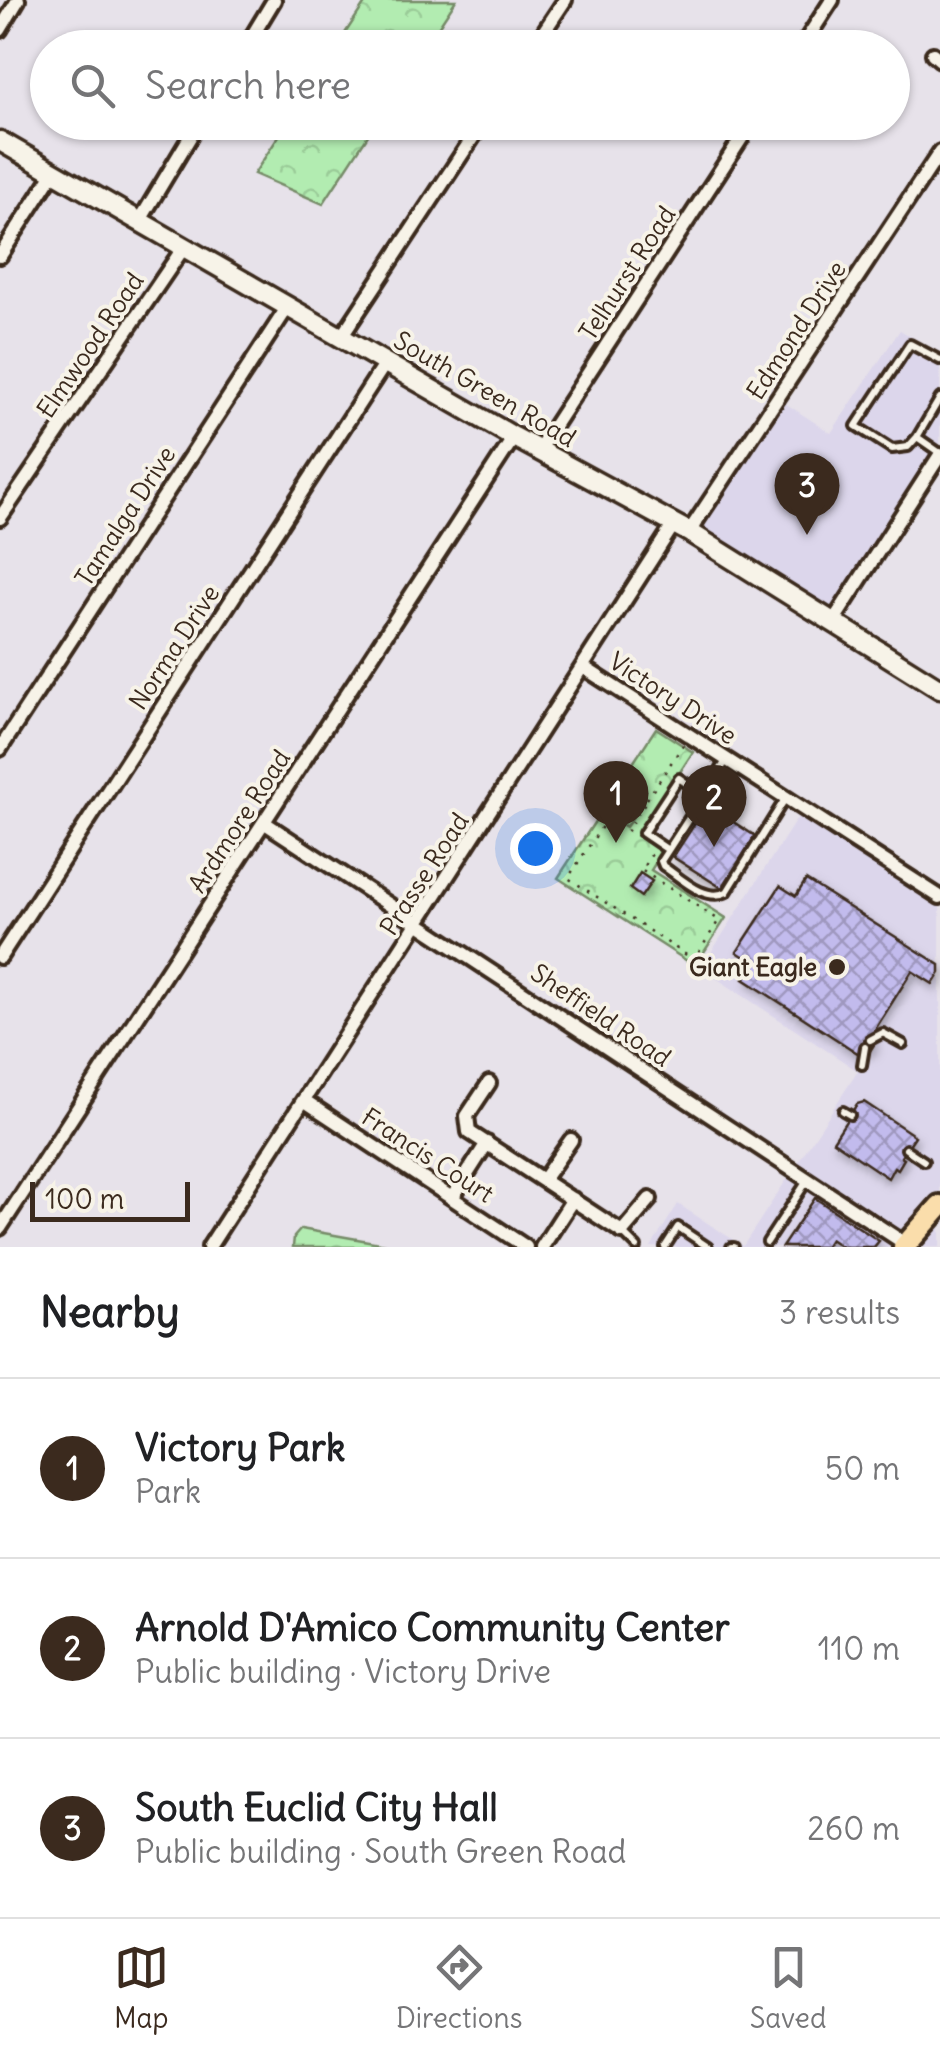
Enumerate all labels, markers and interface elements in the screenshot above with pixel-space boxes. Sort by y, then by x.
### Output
search box [30,30,910,140]
icon: search [65,58,120,113]
text: Search here [145,62,351,109]
street label: Telhurst Road [572,200,682,346]
street label: Edmond Drive [739,255,853,405]
street label: Elmwood Road [29,266,151,424]
street label: South Green Road [388,324,582,454]
street label: Tamalga Drive [68,440,182,592]
pin: 3 [774,452,840,535]
street label: Norma Drive [122,578,226,716]
street label: Victory Drive [603,645,743,751]
street label: Ardmore Road [181,743,297,899]
pin: 1 [584,760,648,843]
pin: 2 [682,764,746,847]
street label: Prasse Road [372,807,476,941]
your location [510,823,561,874]
place label: Giant Eagle [689,951,817,983]
street label: Sheffield Road [525,956,677,1074]
marker: Giant Eagle [826,956,848,978]
street label: Francis Court [356,1100,500,1210]
scale bar [30,1177,190,1222]
text: 100 m [45,1181,124,1217]
text: Nearby [40,1286,179,1338]
text: 3 results [779,1292,900,1333]
text: Victory Park [135,1424,345,1471]
text: 1 [66,1448,79,1489]
text: 50 m [825,1448,900,1489]
text: Park [135,1471,201,1512]
text: Arnold D'Amico Community Center [135,1604,730,1651]
text: 2 [64,1628,81,1669]
text: 110 m [818,1628,900,1669]
text: Public building · Victory Drive [135,1651,551,1692]
text: South Euclid City Hall [135,1784,498,1831]
text: 3 [63,1808,82,1849]
text: 260 m [807,1808,900,1849]
text: Public building · South Green Road [135,1831,626,1872]
tab: Map [114,1940,169,2036]
tab: Directions [396,1940,522,2036]
tab: Saved [750,1940,826,2036]

